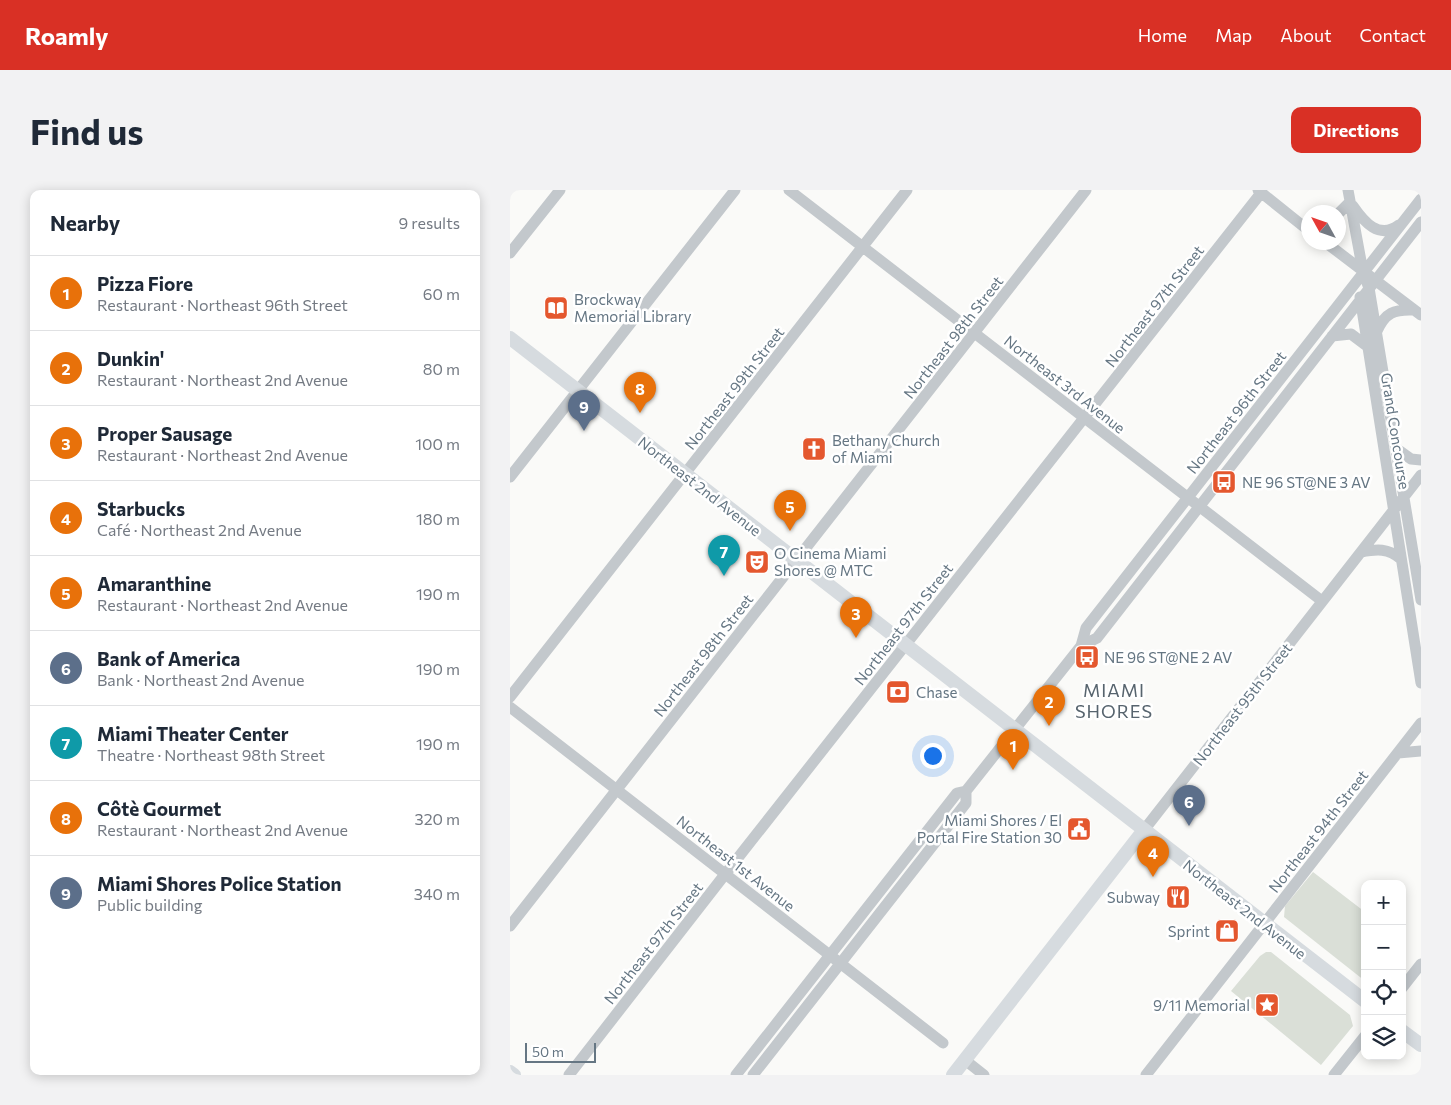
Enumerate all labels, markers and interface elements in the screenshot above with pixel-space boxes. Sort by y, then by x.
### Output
text: Roamly [25,21,108,50]
text: Home [1138,24,1187,46]
text: Map [1215,24,1252,46]
text: About [1280,24,1332,46]
text: Contact [1360,24,1426,46]
button: Directions [1291,107,1421,153]
text: Find us [30,109,144,152]
north arrow [1301,205,1346,250]
text: Nearby [50,210,120,235]
text: 9 results [399,213,460,232]
street label: Northeast 97th Street [1101,242,1207,370]
text: Pizza Fiore [97,272,193,295]
street label: Northeast 98th Street [899,272,1007,402]
text: 1 [62,284,70,303]
text: 60 m [423,284,460,303]
place label: Brockway Memorial Library [574,290,692,325]
text: Restaurant · Northeast 96th Street [97,295,348,314]
library icon: Brockway Memorial Library [543,295,569,321]
street label: Northeast 99th Street [680,323,788,453]
street label: Northeast 3rd Avenue [1001,331,1129,437]
text: Dunkin' [97,347,164,370]
street label: Northeast 96th Street [1182,347,1290,477]
text: 2 [61,359,71,378]
text: 80 m [423,359,460,378]
text: Restaurant · Northeast 2nd Avenue [97,370,348,389]
street label: Grand Concourse [1378,371,1414,491]
pin: 8 [624,372,656,413]
pin: 9 [568,390,600,431]
text: Proper Sausage [97,422,232,445]
place label: Bethany Church of Miami [832,431,940,466]
street label: Northeast 2nd Avenue [635,432,765,540]
text: 3 [61,434,71,453]
text: 100 m [415,434,460,453]
church icon: Bethany Church of Miami [801,436,827,462]
text: Restaurant · Northeast 2nd Avenue [97,445,348,464]
bus stop icon: NE 96 ST@NE 3 AV [1211,469,1237,495]
place label: NE 96 ST@NE 3 AV [1242,473,1371,491]
pin: 5 [774,490,806,531]
text: Starbucks [97,497,185,520]
text: 4 [61,509,71,528]
text: 180 m [416,509,460,528]
text: Café · Northeast 2nd Avenue [97,520,302,539]
pin: 7 [708,535,740,576]
place label: O Cinema Miami Shores @ MTC [774,544,887,579]
theatre icon: O Cinema Miami Shores @ MTC [744,549,770,575]
street label: Northeast 97th Street [850,560,956,688]
text: Amaranthine [97,572,211,595]
text: 5 [61,584,71,603]
text: 190 m [416,584,460,603]
street label: Northeast 98th Street [649,590,757,720]
text: Restaurant · Northeast 2nd Avenue [97,595,348,614]
pin: 3 [840,597,872,638]
street label: Northeast 95th Street [1189,639,1295,769]
bus stop icon: NE 96 ST@NE 2 AV [1074,644,1100,670]
text: Bank of America [97,647,240,670]
place label: NE 96 ST@NE 2 AV [1104,648,1232,666]
text: 6 [61,659,71,678]
text: 190 m [416,659,460,678]
text: Bank · Northeast 2nd Avenue [97,670,305,689]
bank icon: Chase [885,679,911,705]
district label: MIAMI SHORES [1075,679,1153,722]
place label: Chase [916,683,958,701]
pin: 2 [1033,685,1065,726]
text: Miami Theater Center [97,722,289,745]
pin: 1 [997,729,1029,770]
text: 7 [62,734,70,753]
text: 190 m [416,734,460,753]
your location [920,743,946,769]
text: Theatre · Northeast 98th Street [97,745,325,764]
street label: Northeast 94th Street [1265,766,1371,896]
pin: 6 [1173,785,1205,826]
text: Côtè Gourmet [97,797,221,820]
text: 8 [61,809,71,828]
text: 320 m [415,809,460,828]
street label: Northeast 1st Avenue [673,811,799,915]
place label: Miami Shores / El Portal Fire Station 30 [917,811,1062,846]
public building icon: Miami Shores / El Portal Fire Station 30 [1066,816,1092,842]
text: Restaurant · Northeast 2nd Avenue [97,820,348,839]
pin: 4 [1137,836,1169,877]
street label: Northeast 2nd Avenue [1180,855,1310,963]
text: Miami Shores Police Station [97,872,342,895]
street label: Northeast 97th Street [600,879,706,1007]
map controls [1361,880,1406,1060]
button: + [1361,880,1406,925]
text: 9 [61,884,71,903]
text: 340 m [414,884,460,903]
restaurant icon: Subway [1165,884,1191,910]
place label: Subway [1107,888,1160,906]
text: Public building [97,895,202,914]
shop icon: Sprint [1214,918,1240,944]
place label: Sprint [1168,922,1210,940]
button: − [1361,925,1406,970]
button: locate [1361,970,1406,1015]
place icon: 9/11 Memorial [1254,992,1280,1018]
place label: 9/11 Memorial [1153,996,1250,1014]
button: layers [1361,1015,1406,1060]
scale bar [525,1040,596,1063]
text: 50 m [532,1043,564,1060]

